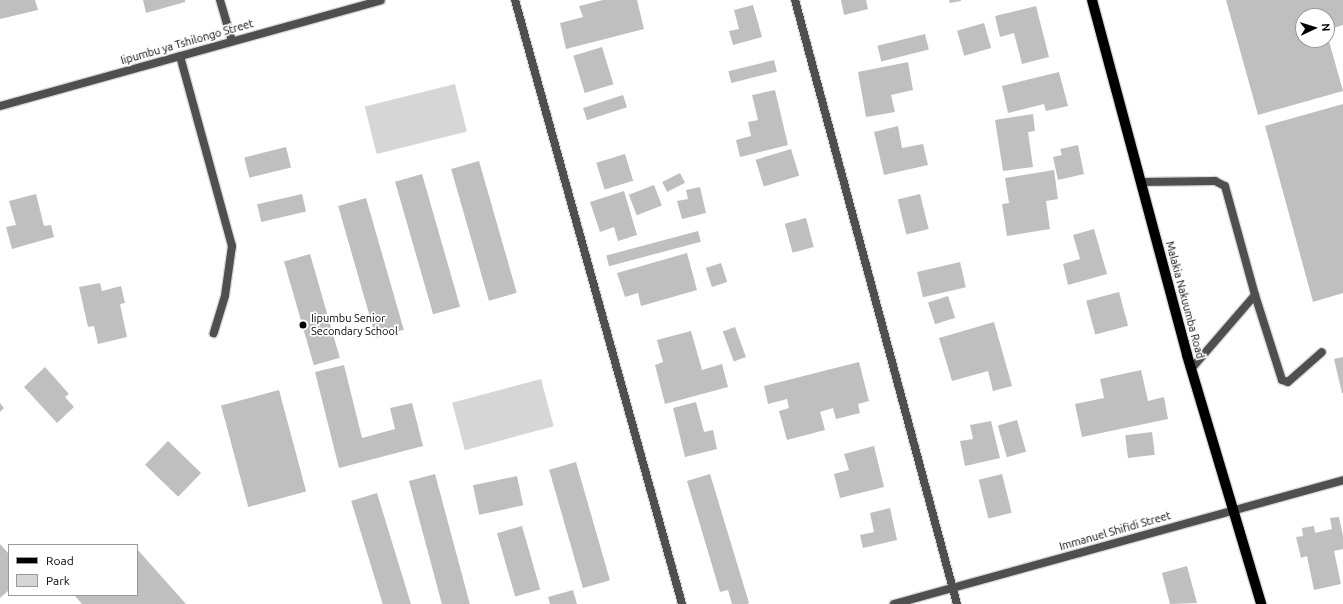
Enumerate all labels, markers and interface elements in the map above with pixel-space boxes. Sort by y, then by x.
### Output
north arrow [1295,8,1335,48]
street label: Iipumbu ya Tshilongo Street [119,17,255,67]
text: N [1320,23,1332,32]
street label: Malakia Nakuumba Road [1163,240,1207,360]
place label: Iipumbu Senior Secondary School [311,312,398,338]
marker: Iipumbu Senior Secondary School [298,320,308,330]
street label: Immanuel Shifidi Street [1058,509,1172,553]
legend [8,544,138,596]
text: Road [46,554,74,567]
text: Park [46,574,70,587]

